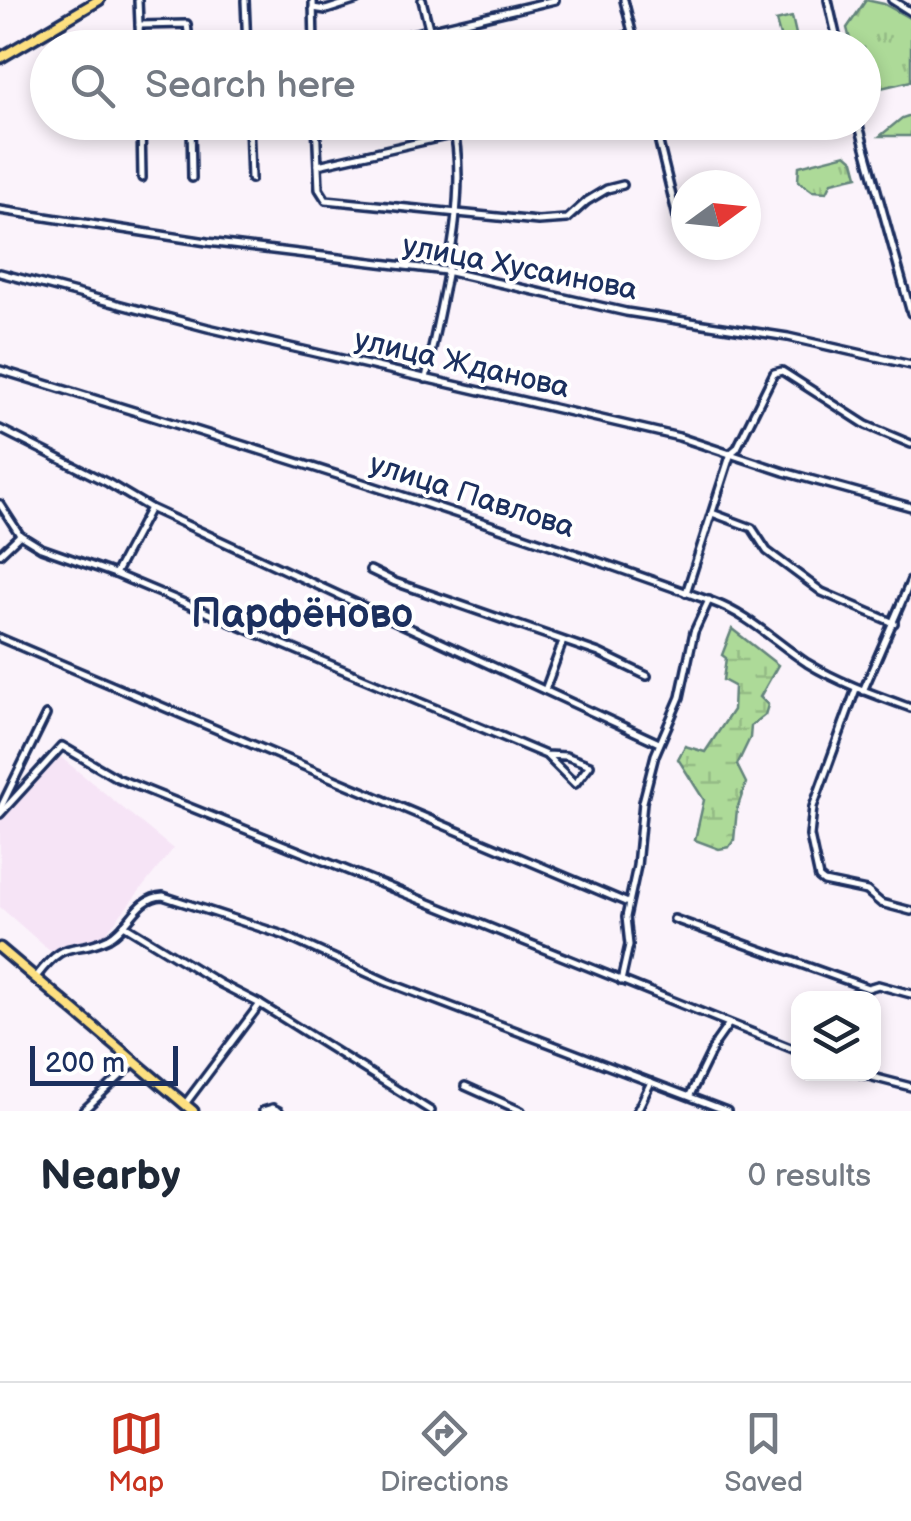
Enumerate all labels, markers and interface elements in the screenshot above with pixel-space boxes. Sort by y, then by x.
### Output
search box [30,30,881,140]
icon: search [65,58,120,113]
text: Search here [145,63,356,108]
north arrow [671,170,761,260]
street label: улица Хусаинова [400,228,641,308]
street label: улица Жданова [351,322,573,406]
street label: улица Павлова [365,446,579,546]
district label: Парфёново [191,591,413,639]
map controls [791,991,881,1081]
button: layers [791,991,881,1081]
scale bar [30,1041,178,1086]
text: 200 m [45,1047,125,1080]
text: Nearby [40,1151,180,1202]
text: 0 results [748,1157,871,1196]
tab: Map [108,1406,164,1499]
tab: Directions [380,1406,509,1499]
tab: Saved [725,1406,803,1499]

